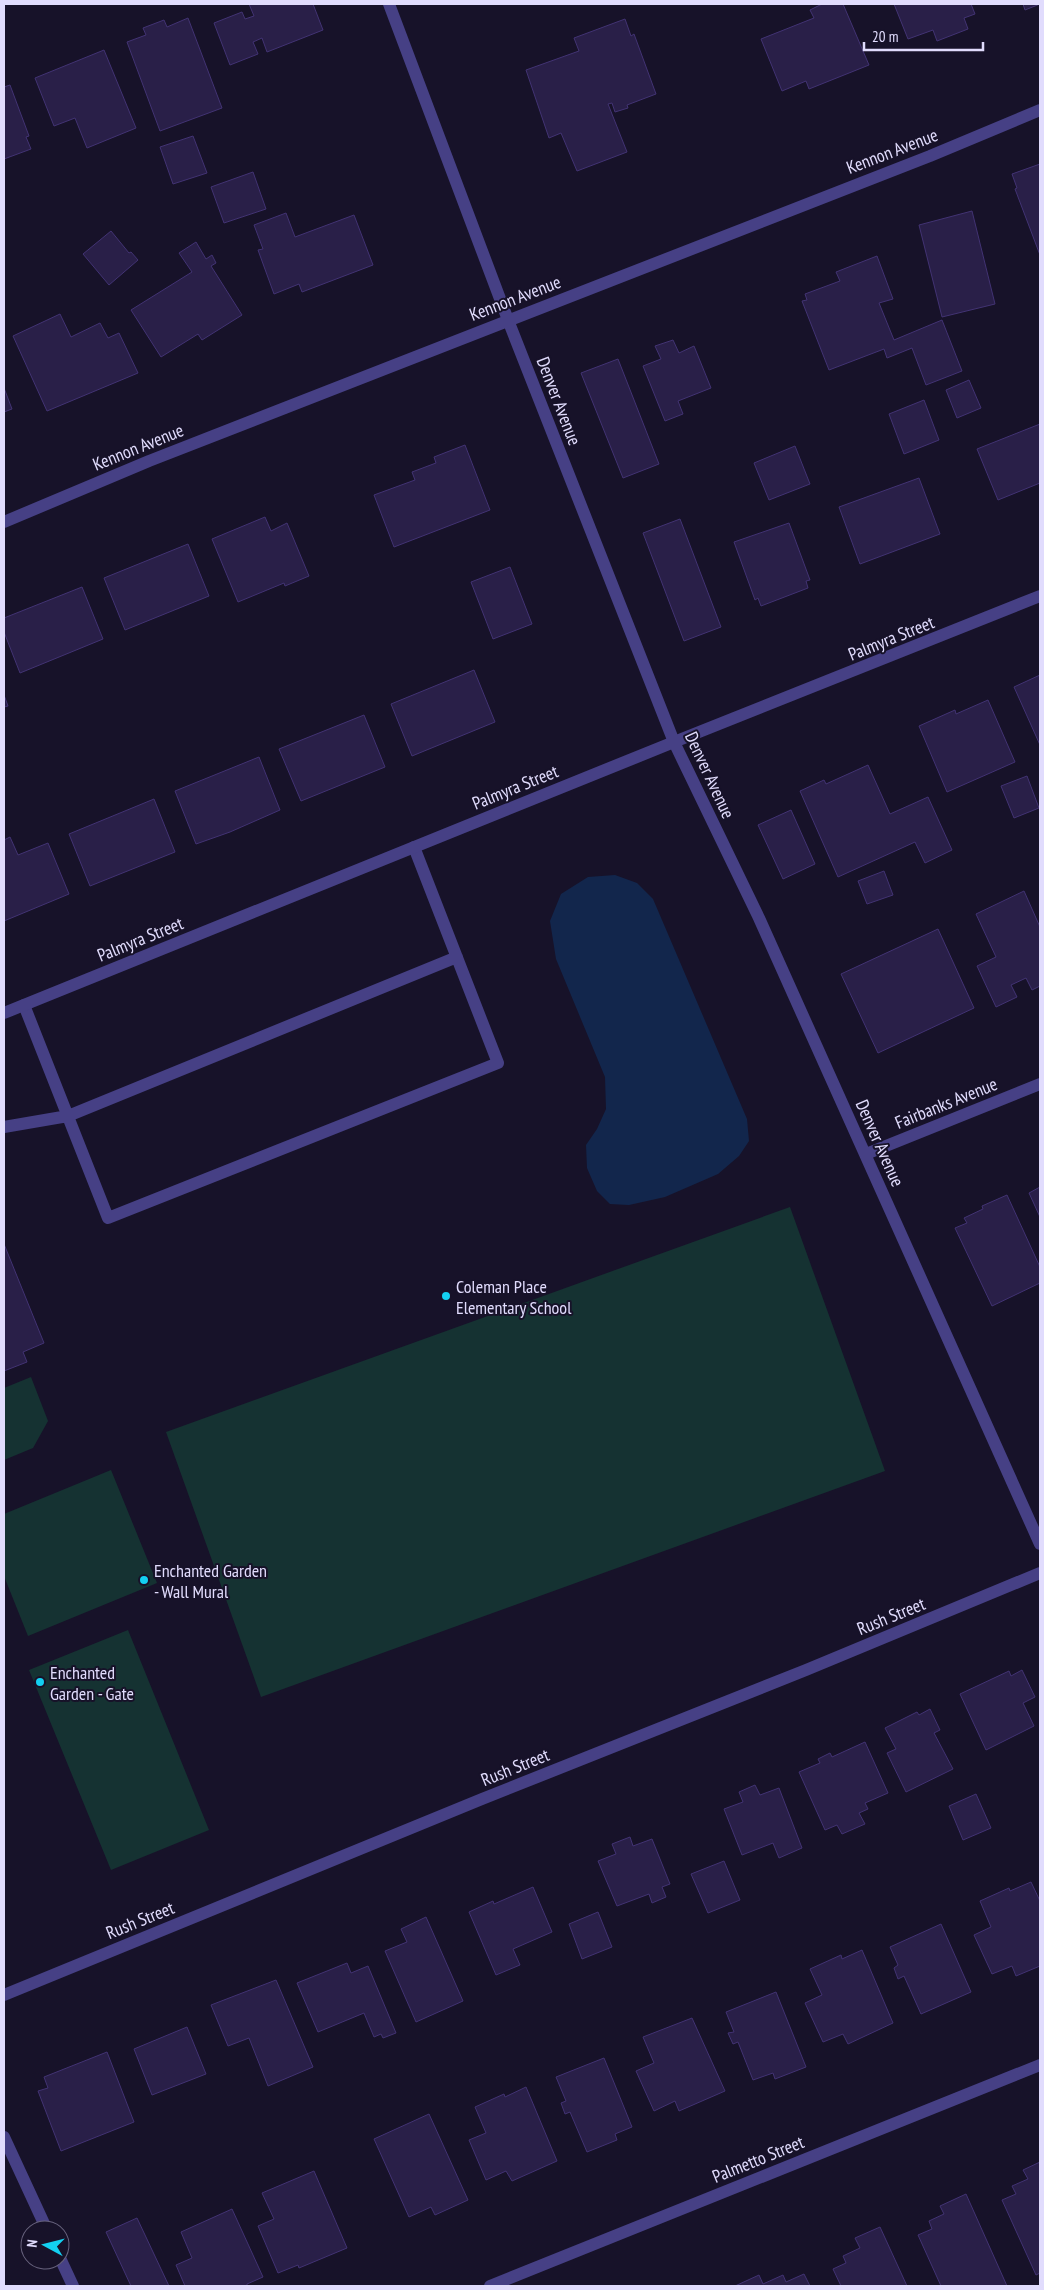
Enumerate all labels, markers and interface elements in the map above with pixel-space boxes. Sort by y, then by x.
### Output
scale bar [864,20,983,52]
text: 20 m [872,27,898,46]
street label: Kennon Avenue [843,123,941,179]
street label: Kennon Avenue [466,270,564,326]
street label: Denver Avenue [532,353,586,449]
street label: Kennon Avenue [89,418,187,476]
street label: Palmyra Street [845,610,937,666]
street label: Denver Avenue [680,728,740,822]
street label: Palmyra Street [469,759,561,815]
street label: Palmyra Street [94,911,186,967]
street label: Fairbanks Avenue [891,1072,1001,1134]
street label: Denver Avenue [851,1096,909,1190]
place label: Coleman Place Elementary School [456,1275,572,1319]
marker: Coleman Place Elementary School [440,1290,452,1302]
place label: Enchanted Garden - Wall Mural [154,1559,267,1603]
marker: Enchanted Garden - Wall Mural [138,1574,150,1586]
street label: Rush Street [854,1592,929,1640]
place label: Enchanted Garden - Gate [50,1661,134,1705]
marker: Enchanted Garden - Gate [34,1676,46,1688]
street label: Rush Street [478,1743,553,1791]
street label: Rush Street [103,1896,178,1944]
street label: Palmetto Street [709,2130,807,2188]
north arrow [20,2220,70,2270]
text: N [23,2239,41,2248]

